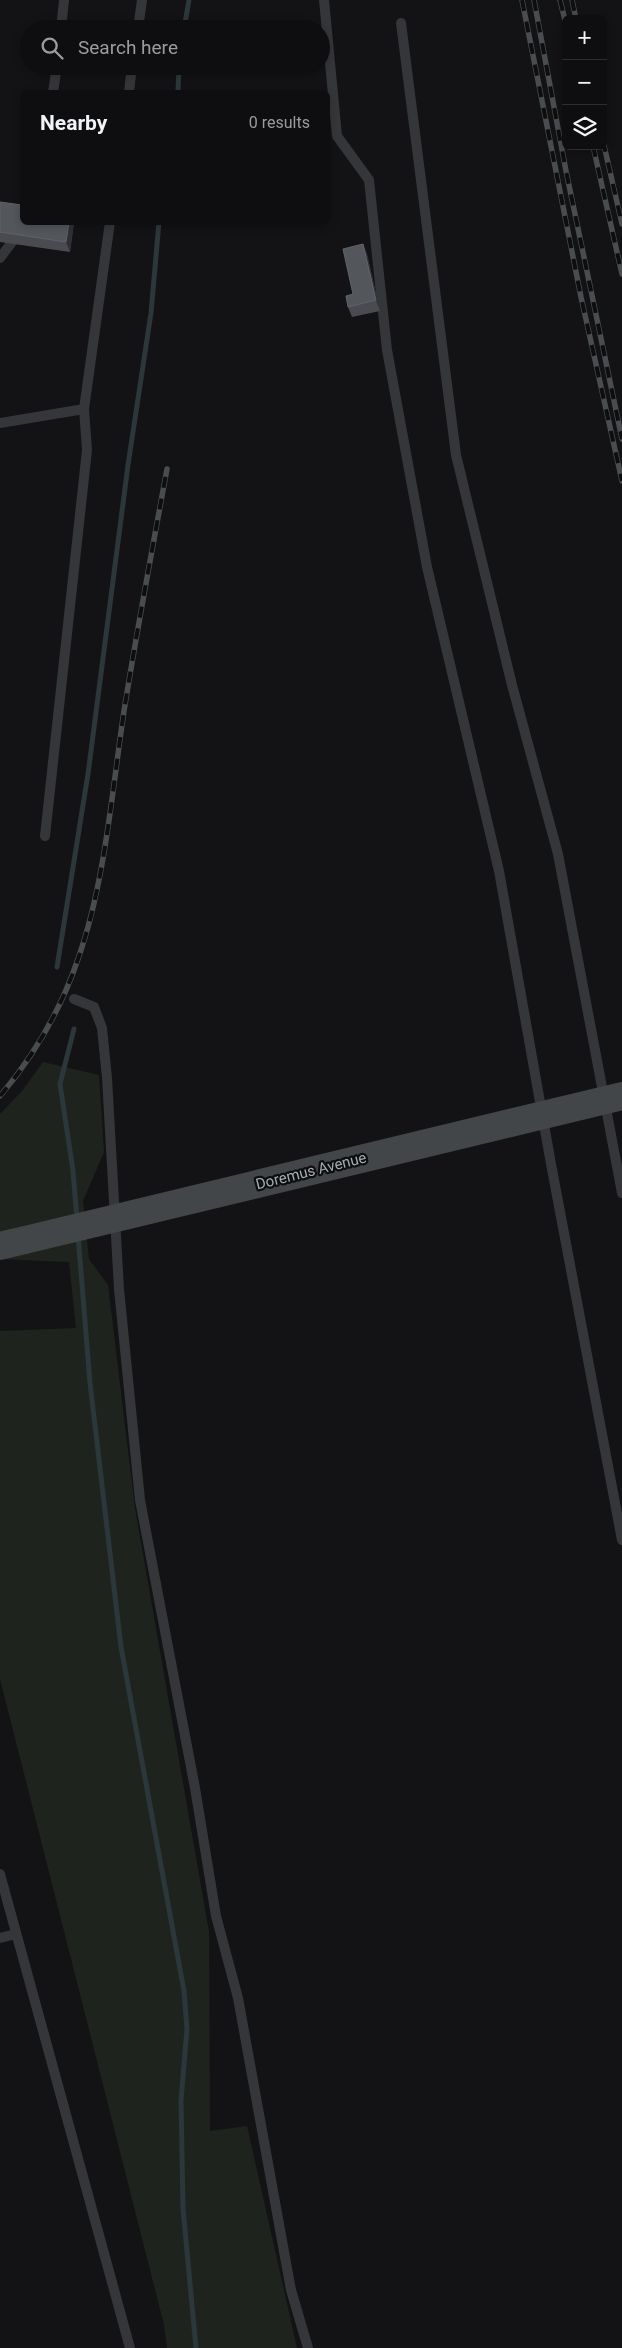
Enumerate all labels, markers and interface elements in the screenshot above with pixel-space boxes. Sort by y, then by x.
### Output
map controls [562,15,607,150]
button: + [562,15,607,60]
search box [20,20,330,75]
icon: search [38,34,66,62]
text: Search here [78,36,178,59]
button: − [562,60,607,105]
button: layers [562,105,607,150]
text: Nearby [40,111,107,135]
text: 0 results [249,113,310,132]
street label: Doremus Avenue [254,1149,368,1193]

